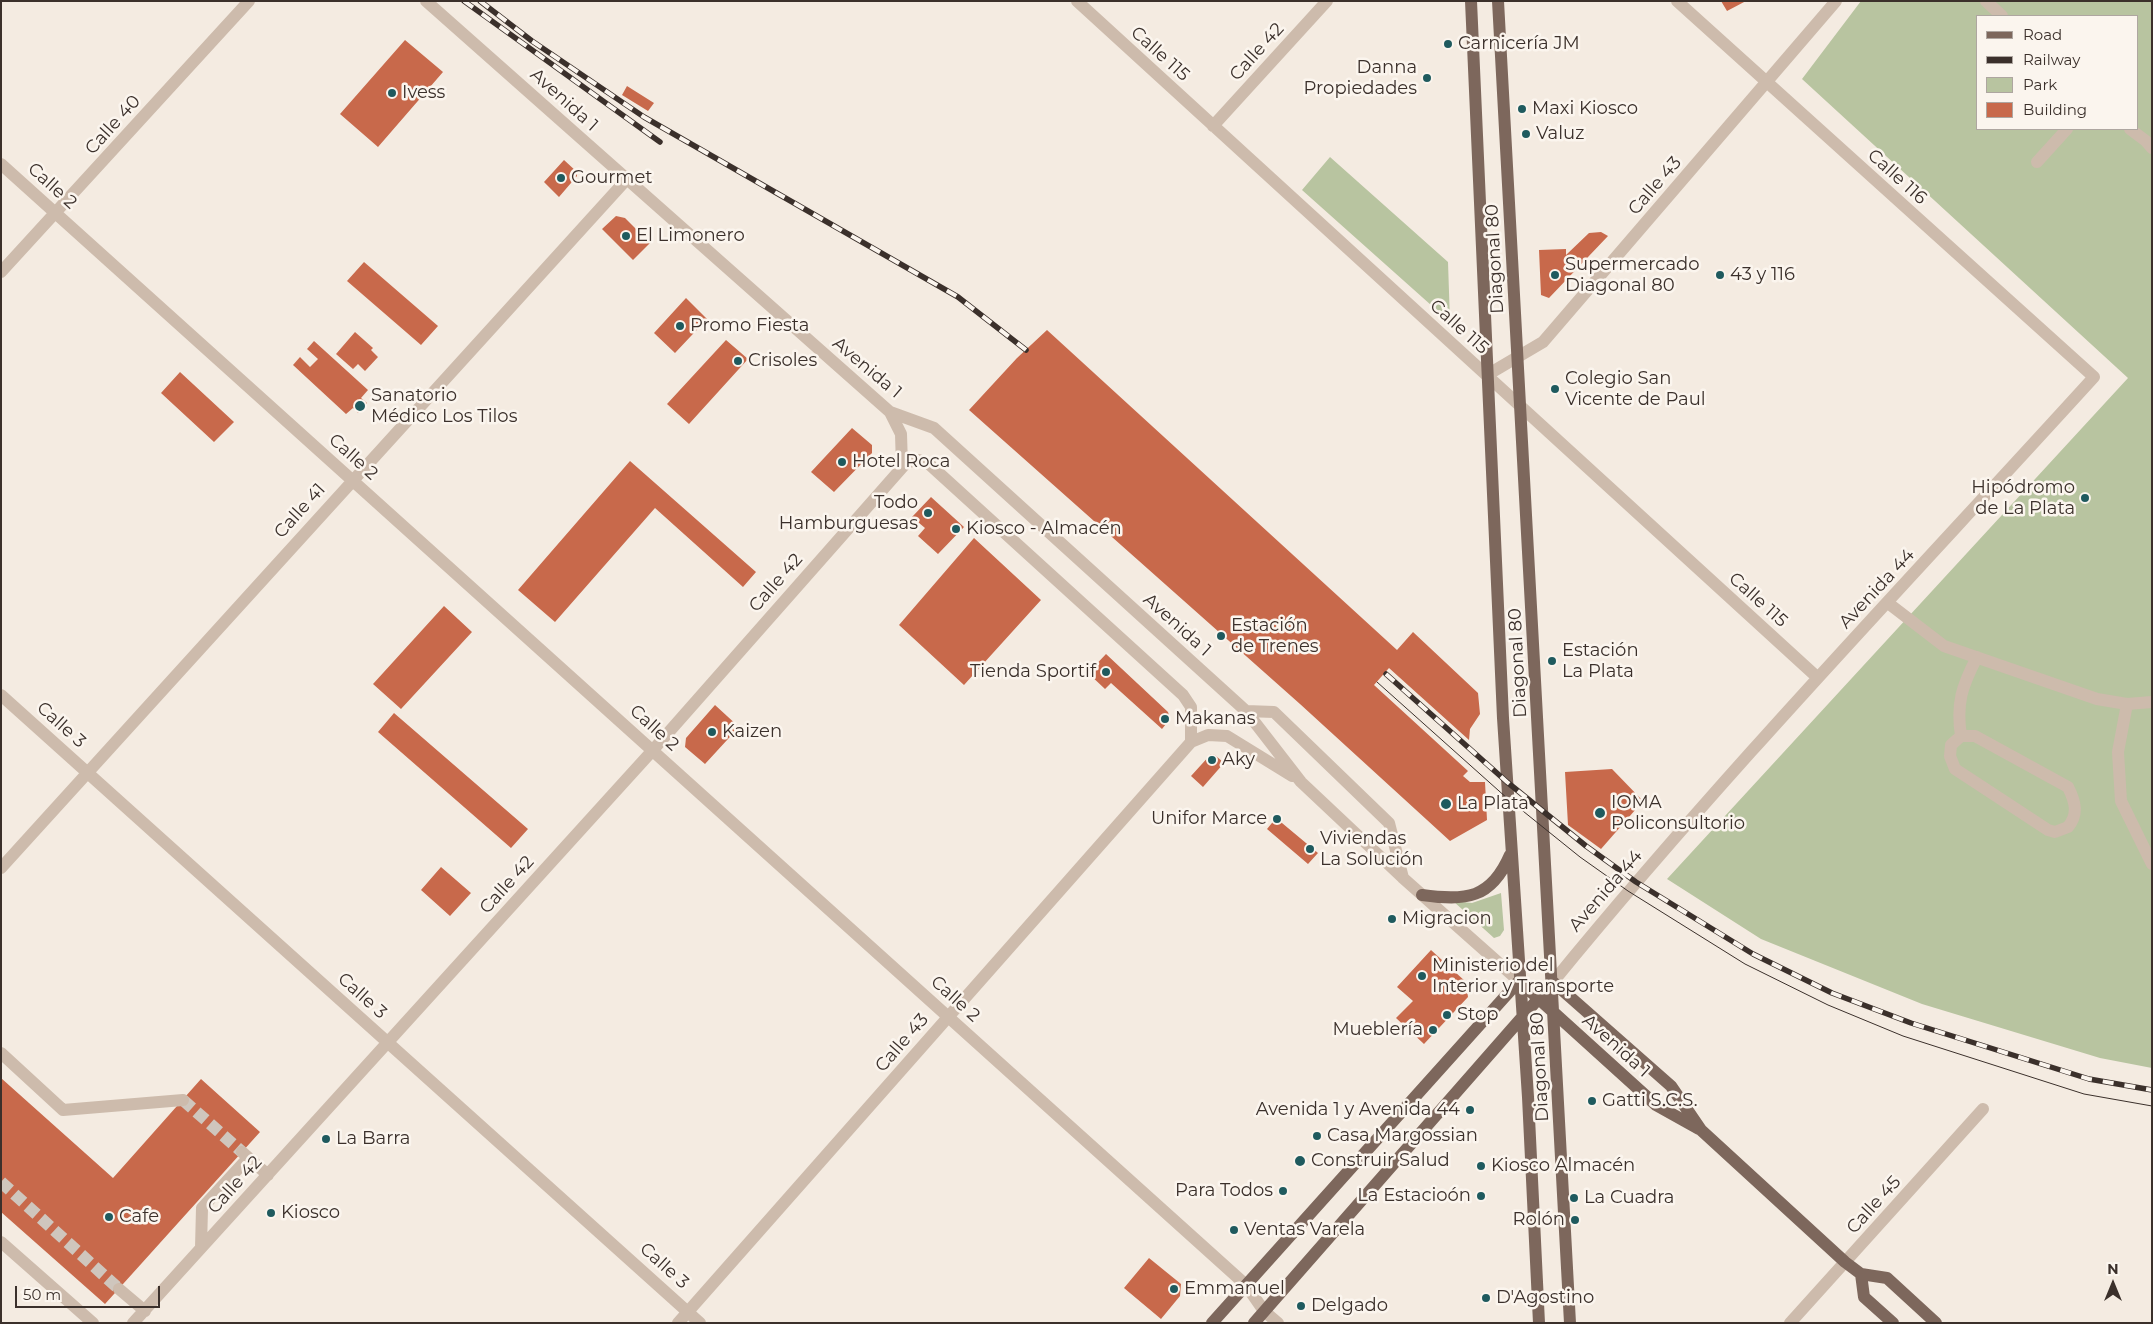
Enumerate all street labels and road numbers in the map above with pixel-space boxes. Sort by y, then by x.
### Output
street label: Calle 42 [1225,19,1289,85]
street label: Calle 115 [1126,22,1194,86]
street label: Avenida 1 [526,64,602,136]
street label: Calle 40 [81,91,145,159]
street label: Calle 116 [1863,145,1931,209]
street label: Calle 43 [1624,152,1686,220]
street label: Calle 2 [23,158,81,214]
street label: Diagonal 80 [1481,204,1509,314]
street label: Calle 115 [1425,295,1493,359]
street label: Avenida 1 [828,333,906,403]
street label: Calle 2 [324,429,382,485]
street label: Calle 41 [270,479,330,543]
street label: Avenida 44 [1835,545,1919,633]
street label: Calle 42 [745,549,807,617]
street label: Calle 115 [1724,568,1792,632]
street label: Avenida 1 [1139,589,1215,661]
street label: Diagonal 80 [1504,608,1532,718]
street label: Calle 3 [32,697,90,753]
street label: Calle 2 [625,700,683,756]
street label: Avenida 44 [1565,846,1647,936]
street label: Calle 42 [475,852,539,918]
street label: Calle 3 [333,968,391,1024]
street label: Calle 2 [926,971,984,1027]
street label: Calle 43 [871,1009,933,1077]
street label: Avenida 1 [1578,1010,1654,1082]
street label: Diagonal 80 [1526,1012,1554,1122]
street label: Calle 42 [203,1152,267,1218]
street label: Calle 45 [1842,1172,1906,1238]
street label: Calle 3 [635,1238,693,1294]

